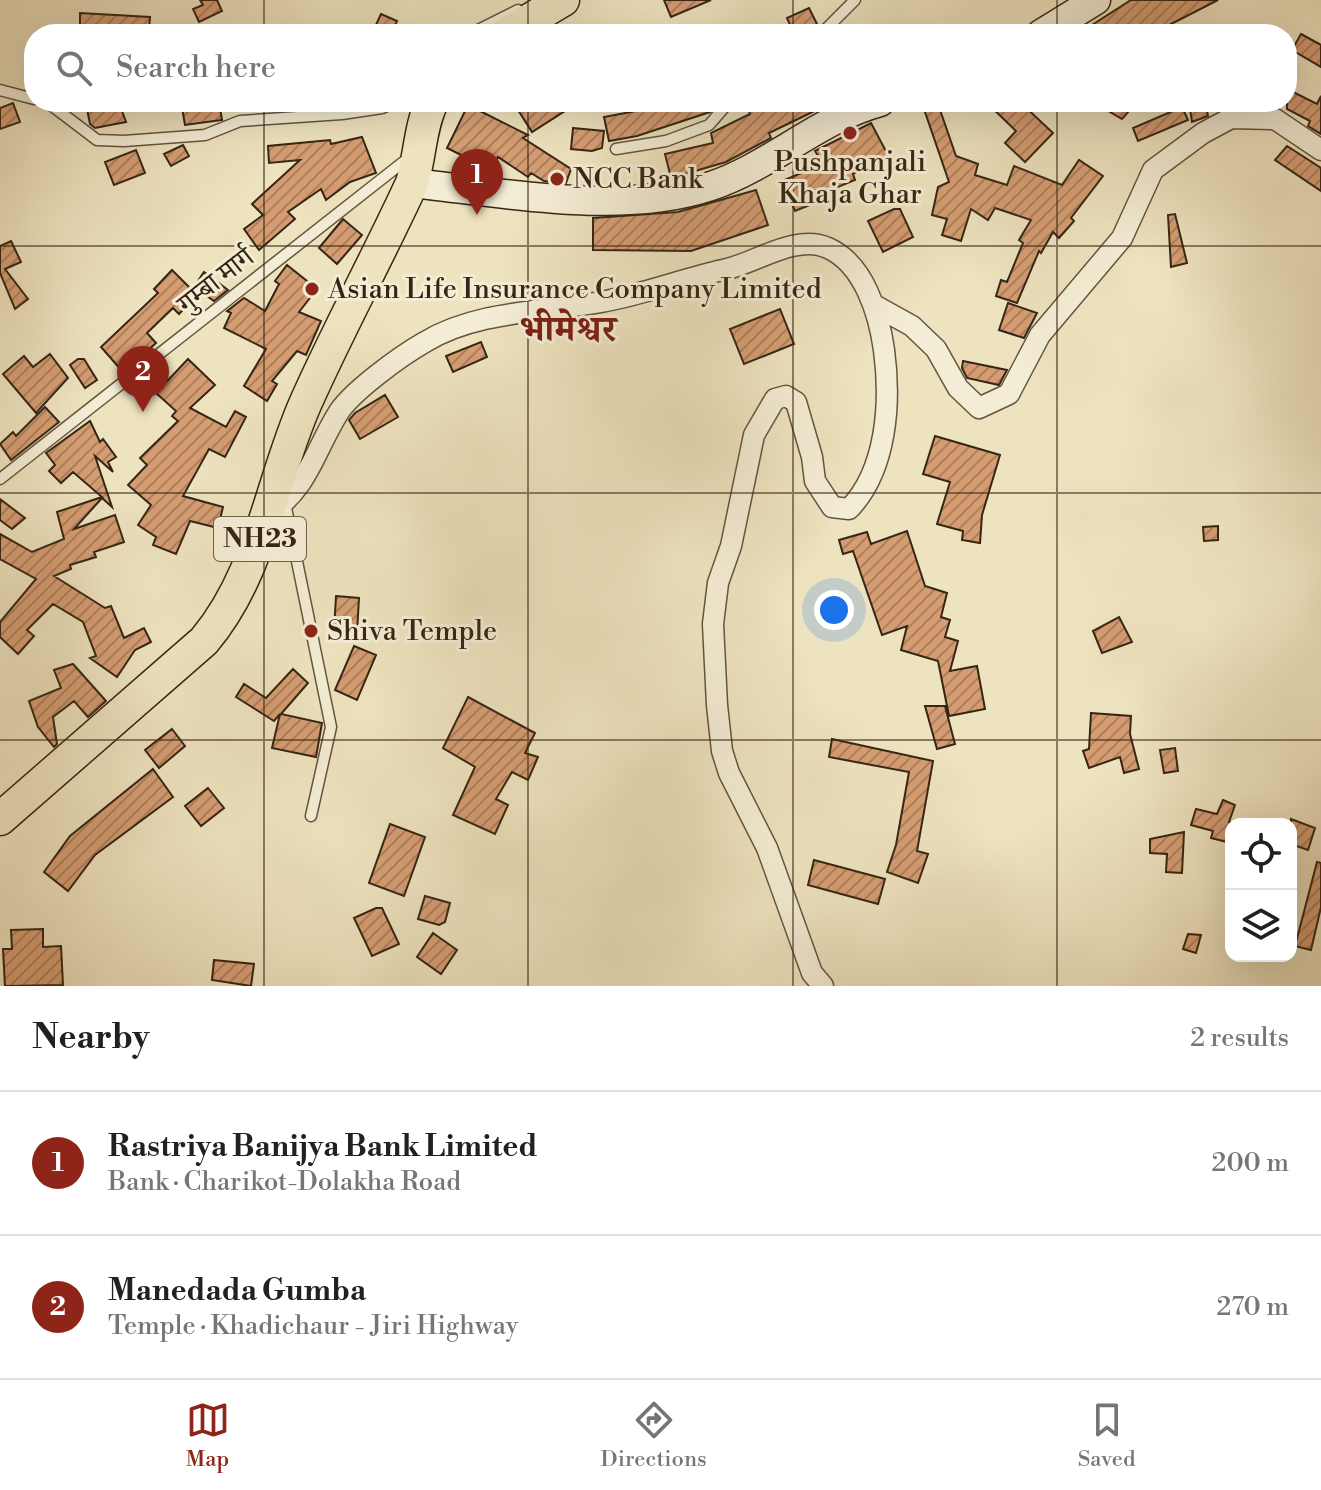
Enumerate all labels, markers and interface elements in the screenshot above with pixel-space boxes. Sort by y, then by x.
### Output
search box [24,24,1297,112]
icon: search [52,46,96,90]
text: Search here [116,49,276,87]
marker: Pushpanjali Khaja Ghar [841,124,859,142]
place label: Pushpanjali Khaja Ghar [774,145,926,212]
pin: 1 [451,149,503,215]
place label: NCC Bank [573,162,704,197]
marker: NCC Bank [548,170,566,188]
street label: गुम्बा मार्ग [169,239,262,323]
place label: Asian Life Insurance Company Limited [327,272,822,307]
marker: Asian Life Insurance Company Limited [303,280,321,298]
district label: भीमेश्वर [520,308,618,353]
pin: 2 [117,346,169,412]
road number: NH23 [214,517,306,561]
your location [814,590,854,630]
place label: Shiva Temple [327,614,497,649]
marker: Shiva Temple [302,622,320,640]
map controls [1225,818,1297,962]
button: locate [1225,818,1297,890]
button: layers [1225,890,1297,962]
text: Nearby [32,1017,150,1059]
text: 2 results [1190,1022,1289,1054]
text: Rastriya Banijya Bank Limited [108,1128,537,1166]
text: 1 [52,1147,64,1179]
text: 200 m [1212,1147,1289,1179]
text: Bank · Charikot-Dolakha Road [108,1166,461,1198]
text: Manedada Gumba [108,1272,366,1310]
text: 2 [50,1291,66,1323]
text: 270 m [1216,1291,1289,1323]
text: Temple · Khadichaur - Jiri Highway [108,1310,518,1342]
tab: Map [186,1398,230,1473]
tab: Directions [601,1398,707,1473]
tab: Saved [1078,1398,1135,1473]

